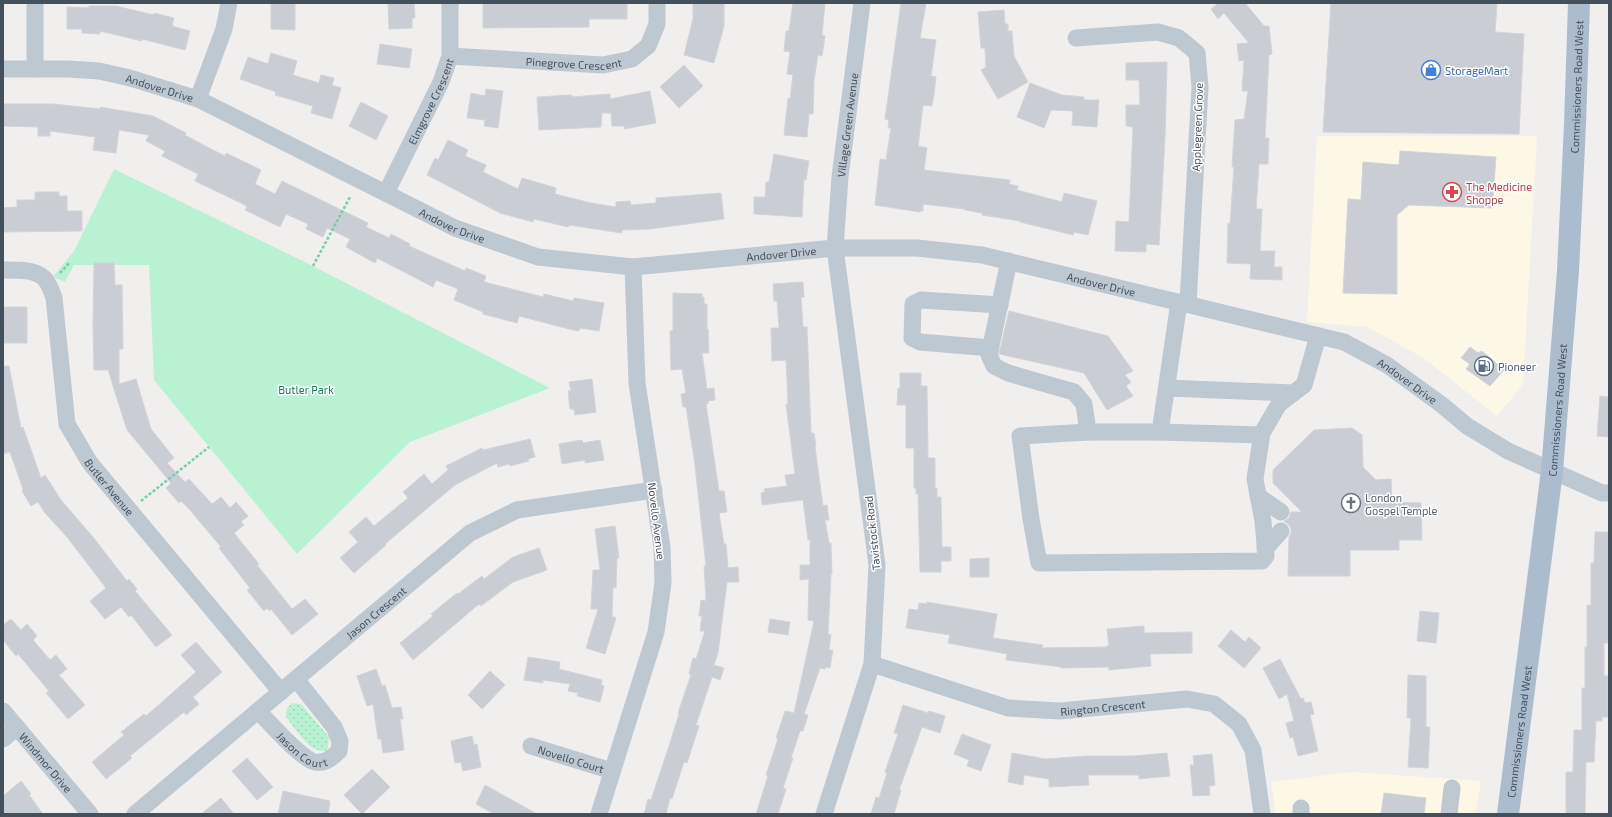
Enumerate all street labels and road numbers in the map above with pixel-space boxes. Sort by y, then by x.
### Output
street label: Commissioners Road West [1567,20,1585,153]
street label: Pinegrove Crescent [525,54,623,72]
street label: Elmgrove Crescent [405,56,455,146]
street label: Andover Drive [125,71,195,104]
street label: Village Green Avenue [834,72,860,178]
street label: Applegreen Grove [1189,82,1205,172]
street label: Andover Drive [418,205,487,245]
street label: Andover Drive [746,243,817,263]
street label: Andover Drive [1066,269,1137,298]
street label: Commissioners Road West [1545,343,1569,477]
street label: Andover Drive [1376,355,1440,406]
street label: Butler Avenue [82,456,137,518]
street label: Novello Avenue [646,482,668,560]
street label: Tavistock Road [862,495,882,571]
street label: Jason Crescent [343,583,408,641]
street label: Commissioners Road West [1504,665,1533,799]
street label: Rington Crescent [1060,696,1146,717]
street label: Jason Court [275,729,329,769]
street label: Windmor Drive [17,730,75,795]
street label: Novello Court [537,742,606,775]

